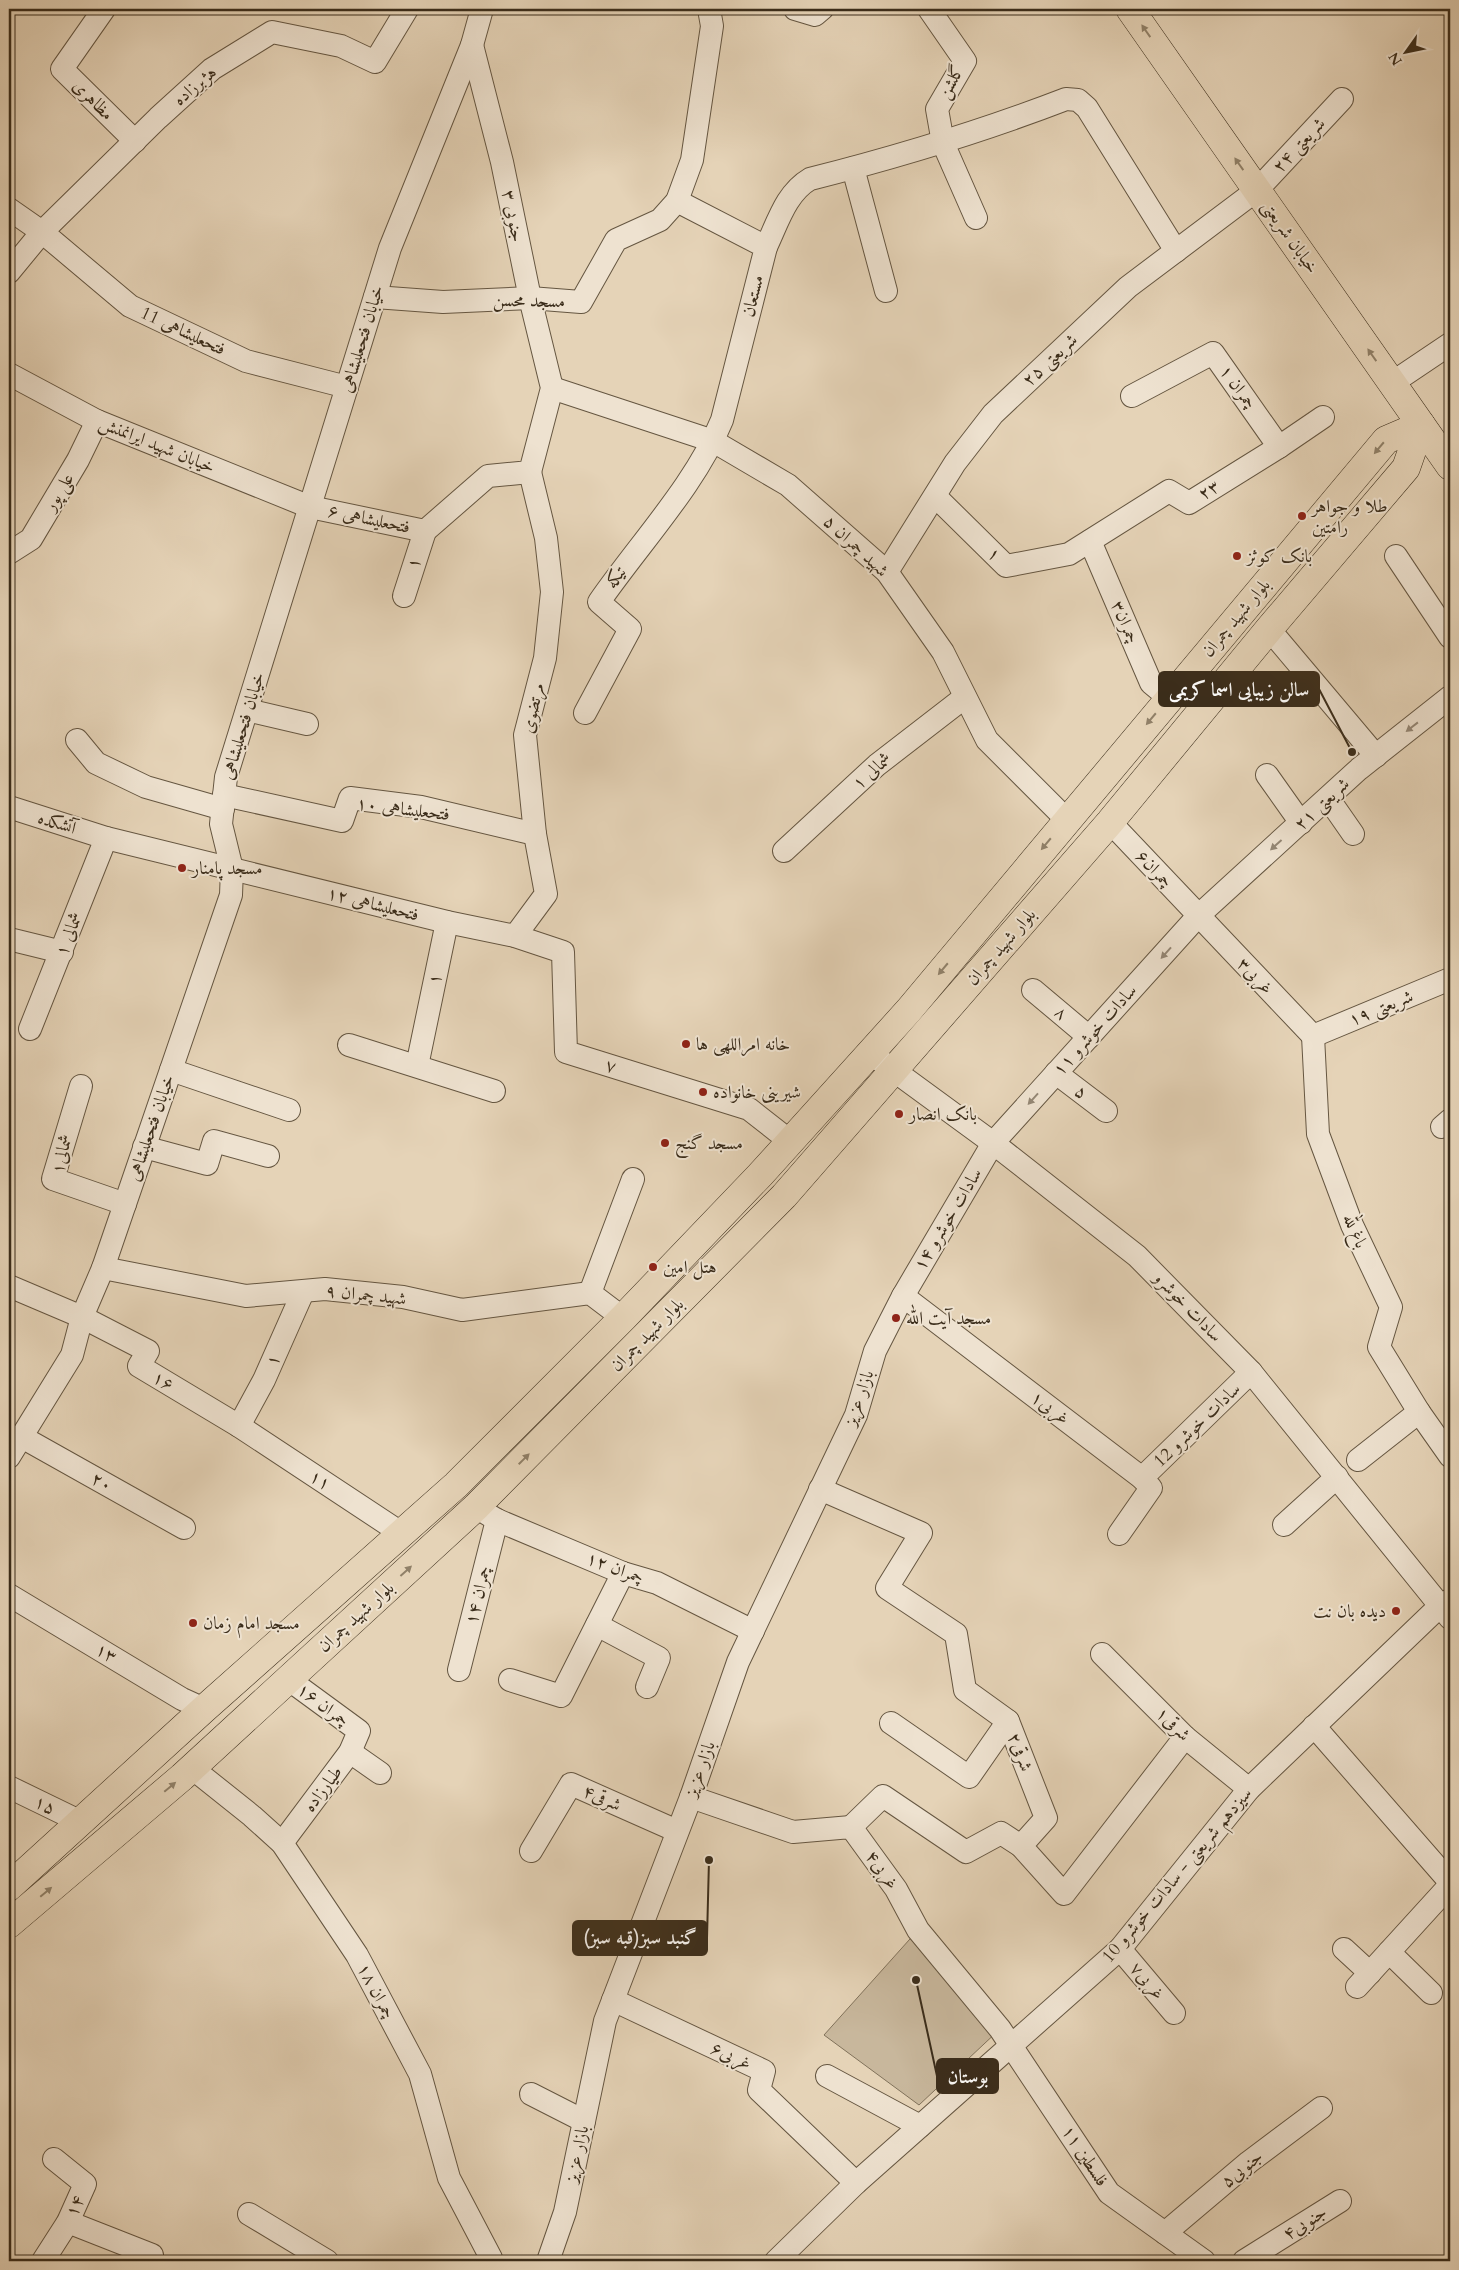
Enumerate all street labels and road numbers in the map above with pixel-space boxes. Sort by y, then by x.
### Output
street label: هژبرزاده [168,60,222,112]
street label: گلشن [932,61,970,103]
street label: مظاهری [67,74,119,126]
street label: شریعتی ۲۴ [1267,112,1331,178]
street label: ۳ جنوبی [496,188,530,244]
street label: خیابان شریعتی [1256,195,1324,279]
street label: مستعان [736,272,770,320]
street label: خیابان فتحعلیشاهی [334,282,390,396]
street label: مسجد محسن [493,288,565,314]
street label: فتحعلیشاهی 11 [136,300,230,362]
street label: شریعتی ۲۵ [1017,328,1083,392]
street label: چمران ۱ [1214,360,1262,414]
street label: خیابان شهید ایرانمنش [95,410,219,480]
street label: علی پور [37,468,80,518]
street label: ۲۳ [1193,474,1225,506]
street label: فتحعلیشاهی ۶ [326,498,412,540]
street label: شهید چمران ۵ [818,509,894,583]
street label: ۱ [981,541,1007,567]
street label: ۱ [400,554,428,572]
street label: تیکه [599,560,633,594]
street label: بلوار شهید چمران [1196,573,1276,663]
street label: چمران۳ [1105,597,1145,647]
street label: خیابان فتحعلیشاهی [215,669,271,783]
street label: مرتضوی [515,680,551,736]
street label: شمالی ۱ [847,747,897,795]
street label: شریعتی ۲۱ [1289,772,1355,836]
street label: فتحعلیشاهی ۱۰ [355,791,451,827]
street label: آتشکده [35,805,81,842]
street label: چمران۶ [1130,844,1178,894]
street label: فتحعلیشاهی ۱۲ [324,881,422,927]
street label: بلوار شهید چمران [960,903,1042,991]
street label: ۱ شمالی [49,909,89,959]
street label: غربی۳ [1231,952,1279,1000]
street label: ۱ [422,971,448,987]
street label: سادات خوشرو ۱۱ [1047,979,1143,1081]
street label: شریعتی ۱۹ [1345,984,1417,1032]
street label: ۸ [1049,1000,1073,1026]
street label: ۷ [602,1053,620,1079]
street label: خیابان فتحعلیشاهی [121,1071,181,1185]
street label: ۵ [1069,1079,1093,1105]
street label: شمالی۱ [45,1132,79,1176]
street label: سادات خوشرو ۱۴ [908,1163,988,1275]
street label: باغ لله [1335,1209,1375,1253]
street label: سادات خوشرو [1147,1265,1228,1348]
street label: شهید چمران ۹ [324,1278,408,1312]
street label: بلوار شهید چمران [604,1292,690,1378]
street label: ۱ [259,1350,287,1370]
street label: ۱۶ [148,1365,178,1397]
street label: بازار عزیز [837,1367,880,1431]
street label: سادات خوشرو 12 [1148,1377,1246,1473]
street label: غربی۱ [1026,1385,1074,1431]
street label: ۱۱ [304,1464,336,1496]
street label: ۲۰ [87,1466,117,1498]
street label: چمران ۱۲ [583,1546,647,1590]
street label: چمران ۱۴ [459,1563,497,1627]
street label: بلوار شهید چمران [312,1576,400,1658]
street label: ۱۳ [91,1637,121,1669]
street label: چمران ۱۶ [292,1677,354,1733]
street label: شرقی۱ [1150,1701,1196,1747]
street label: شرقی۲ [1001,1729,1039,1775]
street label: بازار عزیز [678,1738,722,1802]
street label: طیارزاده [297,1761,349,1817]
street label: شرقی۴ [579,1779,625,1817]
street label: سیزدهم شریعتی - سادات خوشرو 10 [1096,1782,1261,1971]
street label: ۱۵ [30,1789,60,1821]
street label: غربی۴ [860,1845,904,1895]
street label: غربی۷ [1124,1957,1170,2005]
street label: چمران ۱۸ [351,1959,401,2023]
street label: غربی۶ [706,2036,756,2076]
street label: فلسطین ۱۱ [1056,2120,1114,2192]
street label: بازار عزیز [558,2123,595,2187]
street label: جنوبی۵ [1216,2144,1268,2194]
street label: ۱۴ [59,2191,91,2221]
street label: جنوبی۴ [1278,2200,1332,2246]

